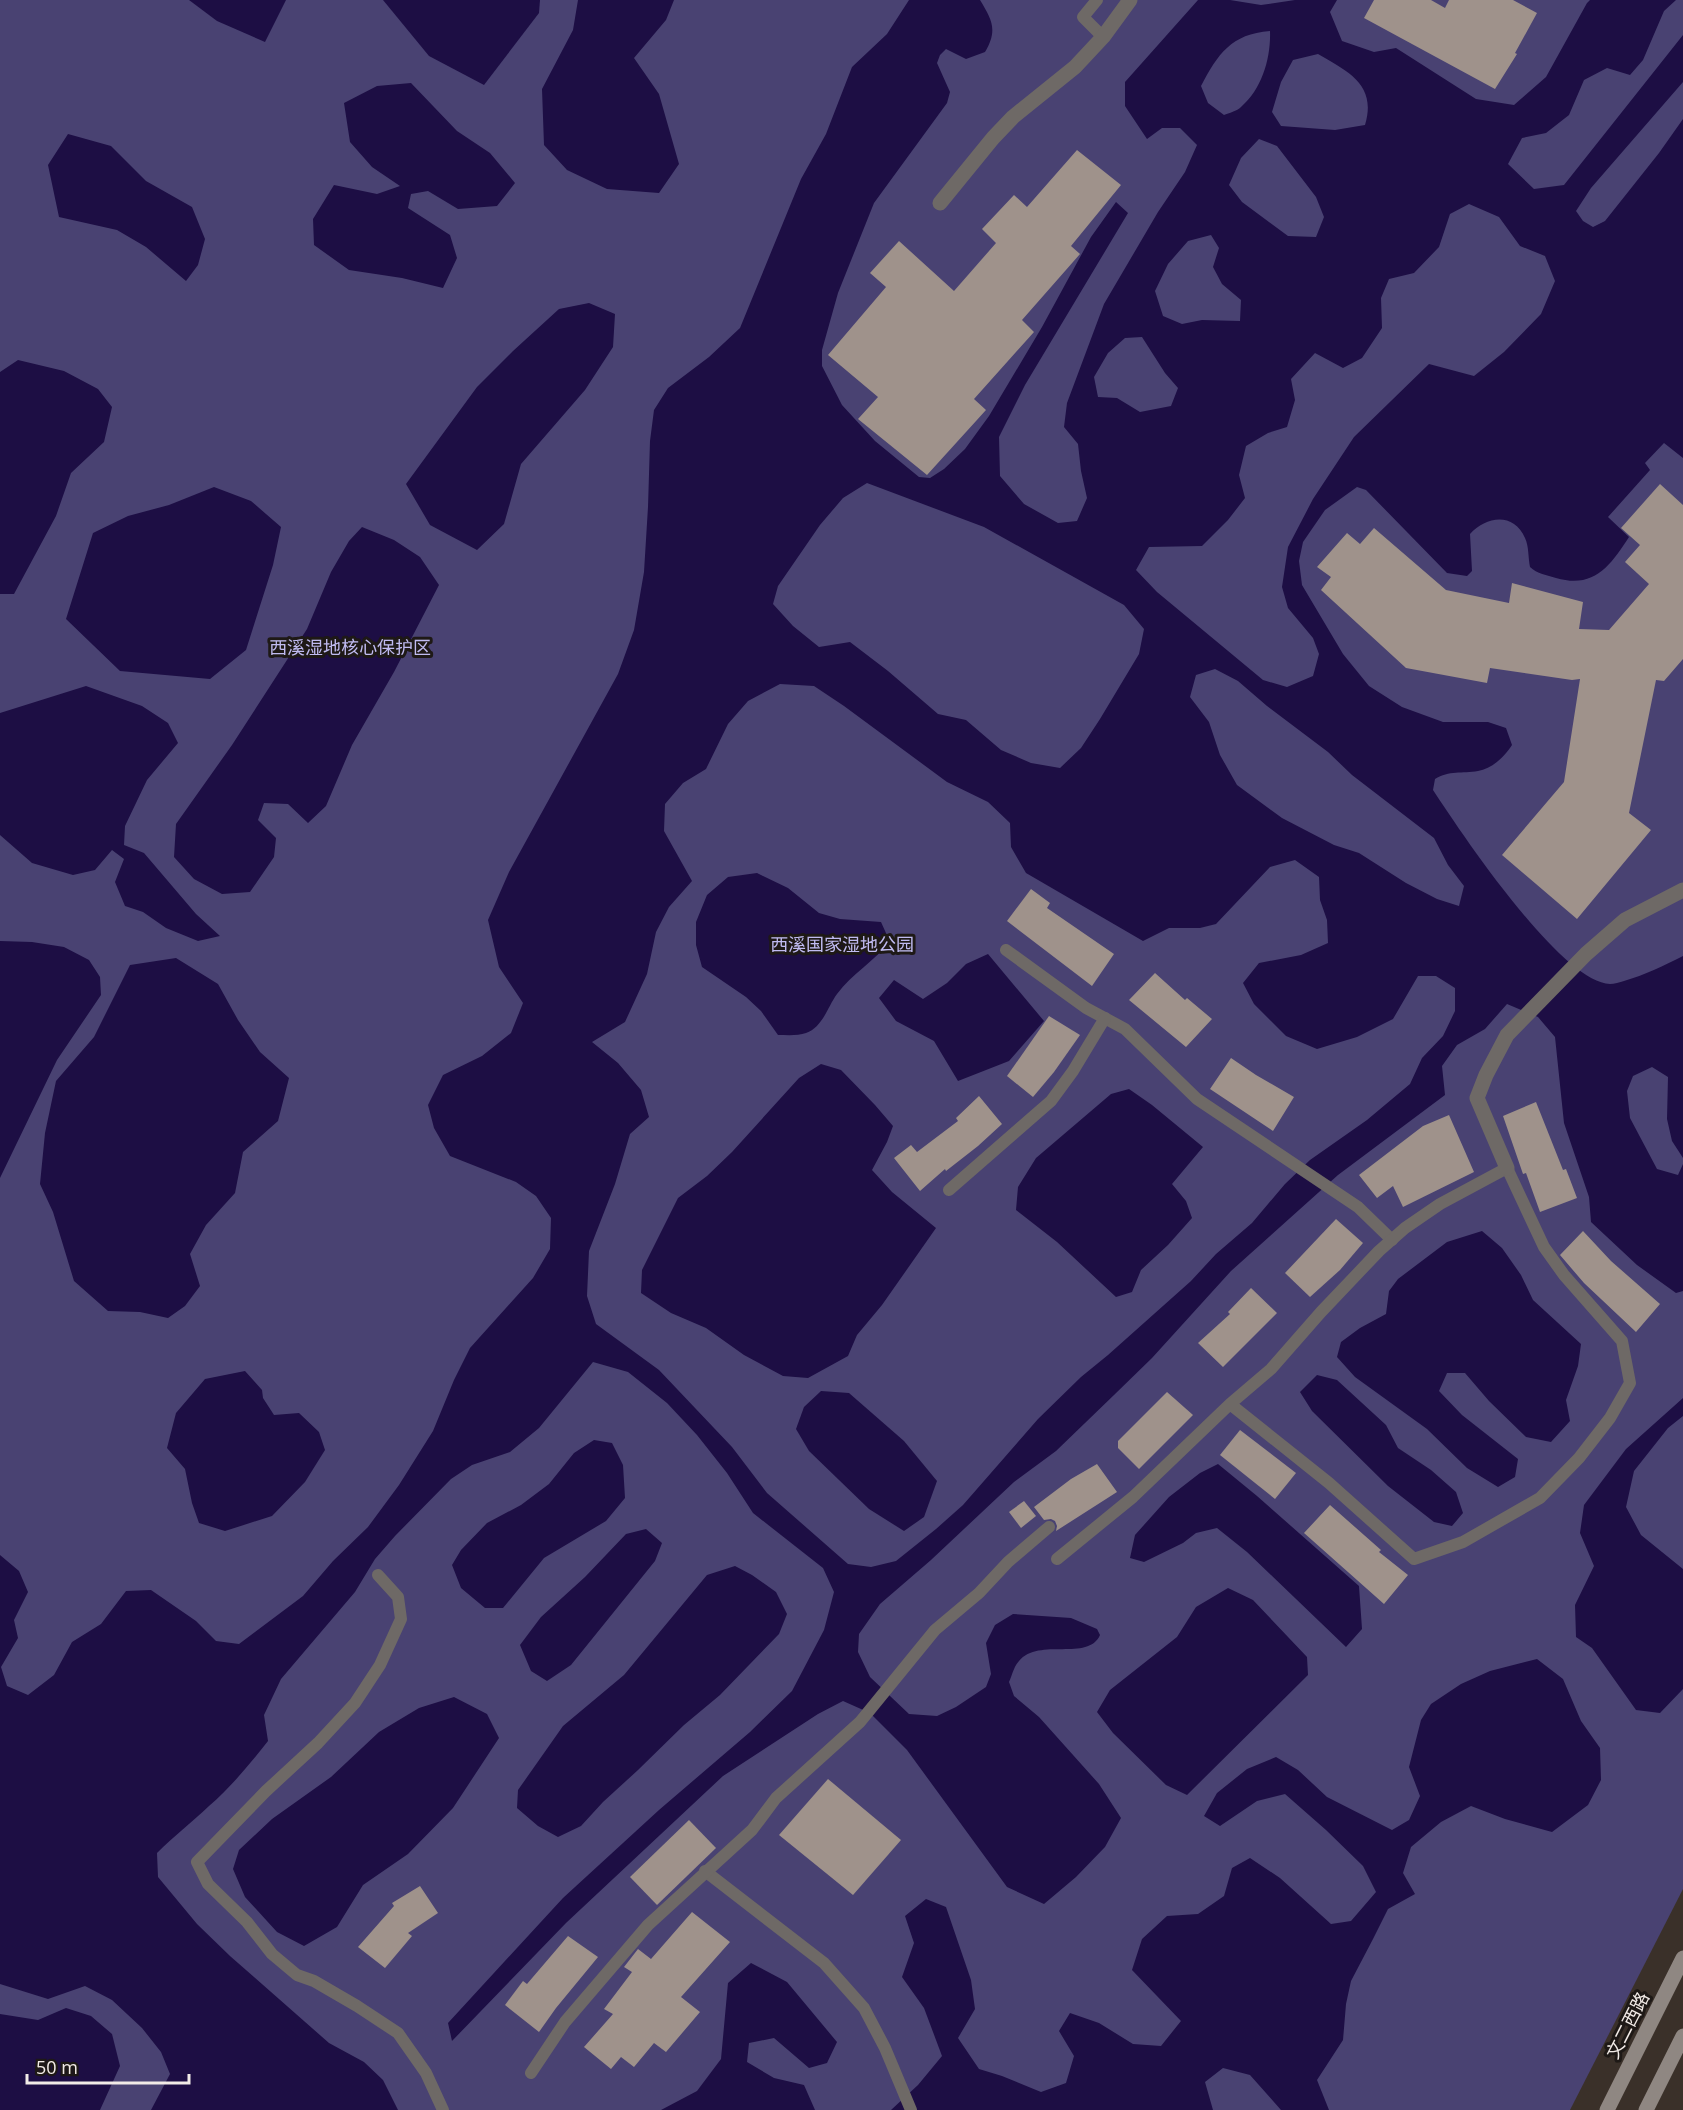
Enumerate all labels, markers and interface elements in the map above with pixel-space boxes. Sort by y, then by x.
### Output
park label: 西溪湿地核心保护区 [269,635,431,659]
park label: 西溪国家湿地公园 [770,932,914,956]
street label: 文二西路 [1600,1987,1654,2063]
scale bar [27,2047,189,2085]
text: 50 m [36,2055,78,2079]

